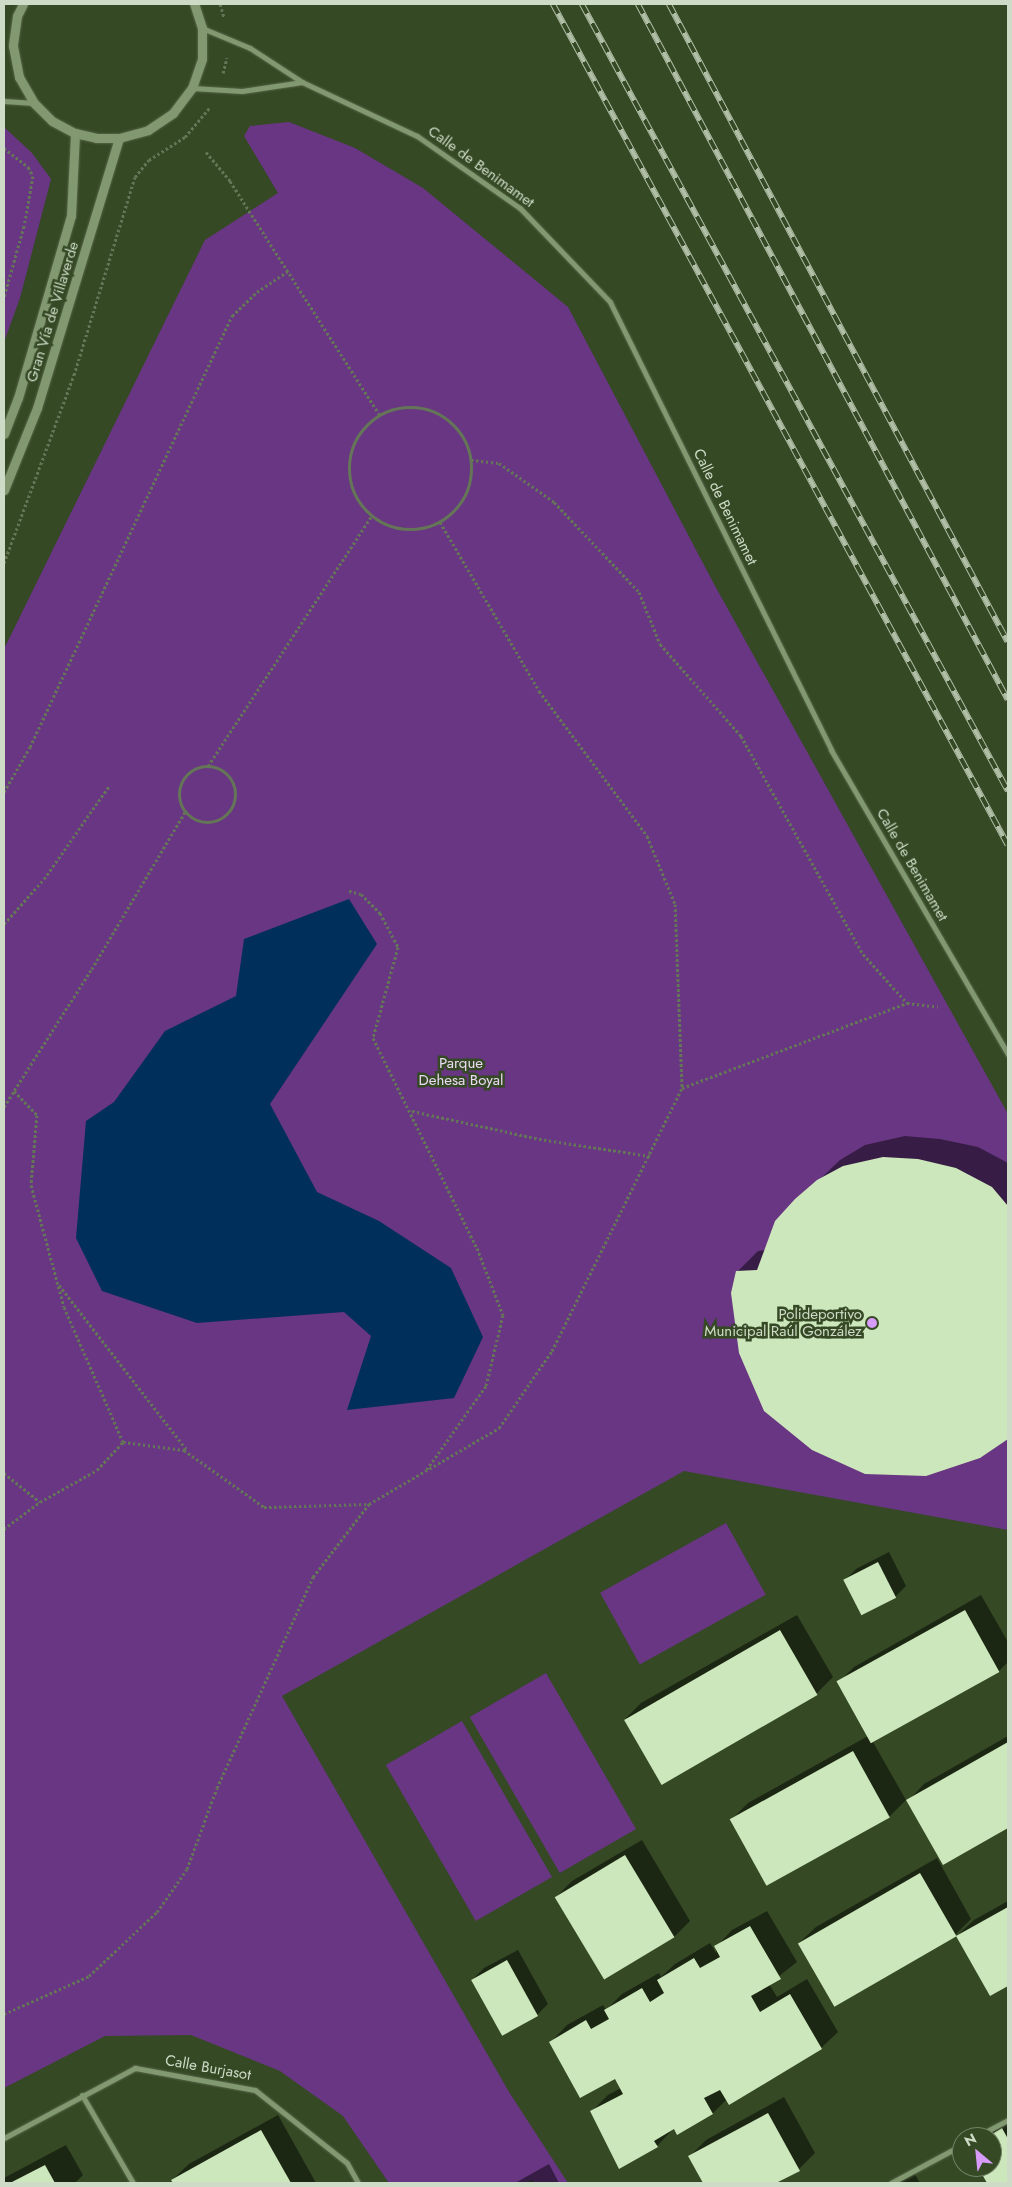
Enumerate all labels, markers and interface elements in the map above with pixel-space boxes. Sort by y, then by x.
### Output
street label: Calle de Benimamet [424,122,538,212]
street label: Gran Vía de Villaverde [23,240,83,384]
street label: Calle de Benimamet [689,446,761,568]
street label: Calle de Benimamet [872,805,952,925]
park label: Parque Dehesa Boyal [419,1054,503,1089]
place label: Polideportivo Municipal Raúl González [704,1305,862,1340]
marker: Polideportivo Municipal Raúl González [866,1317,878,1329]
street label: Calle Burjasot [164,2052,252,2084]
north arrow [952,2127,1002,2177]
text: N [961,2128,980,2151]

